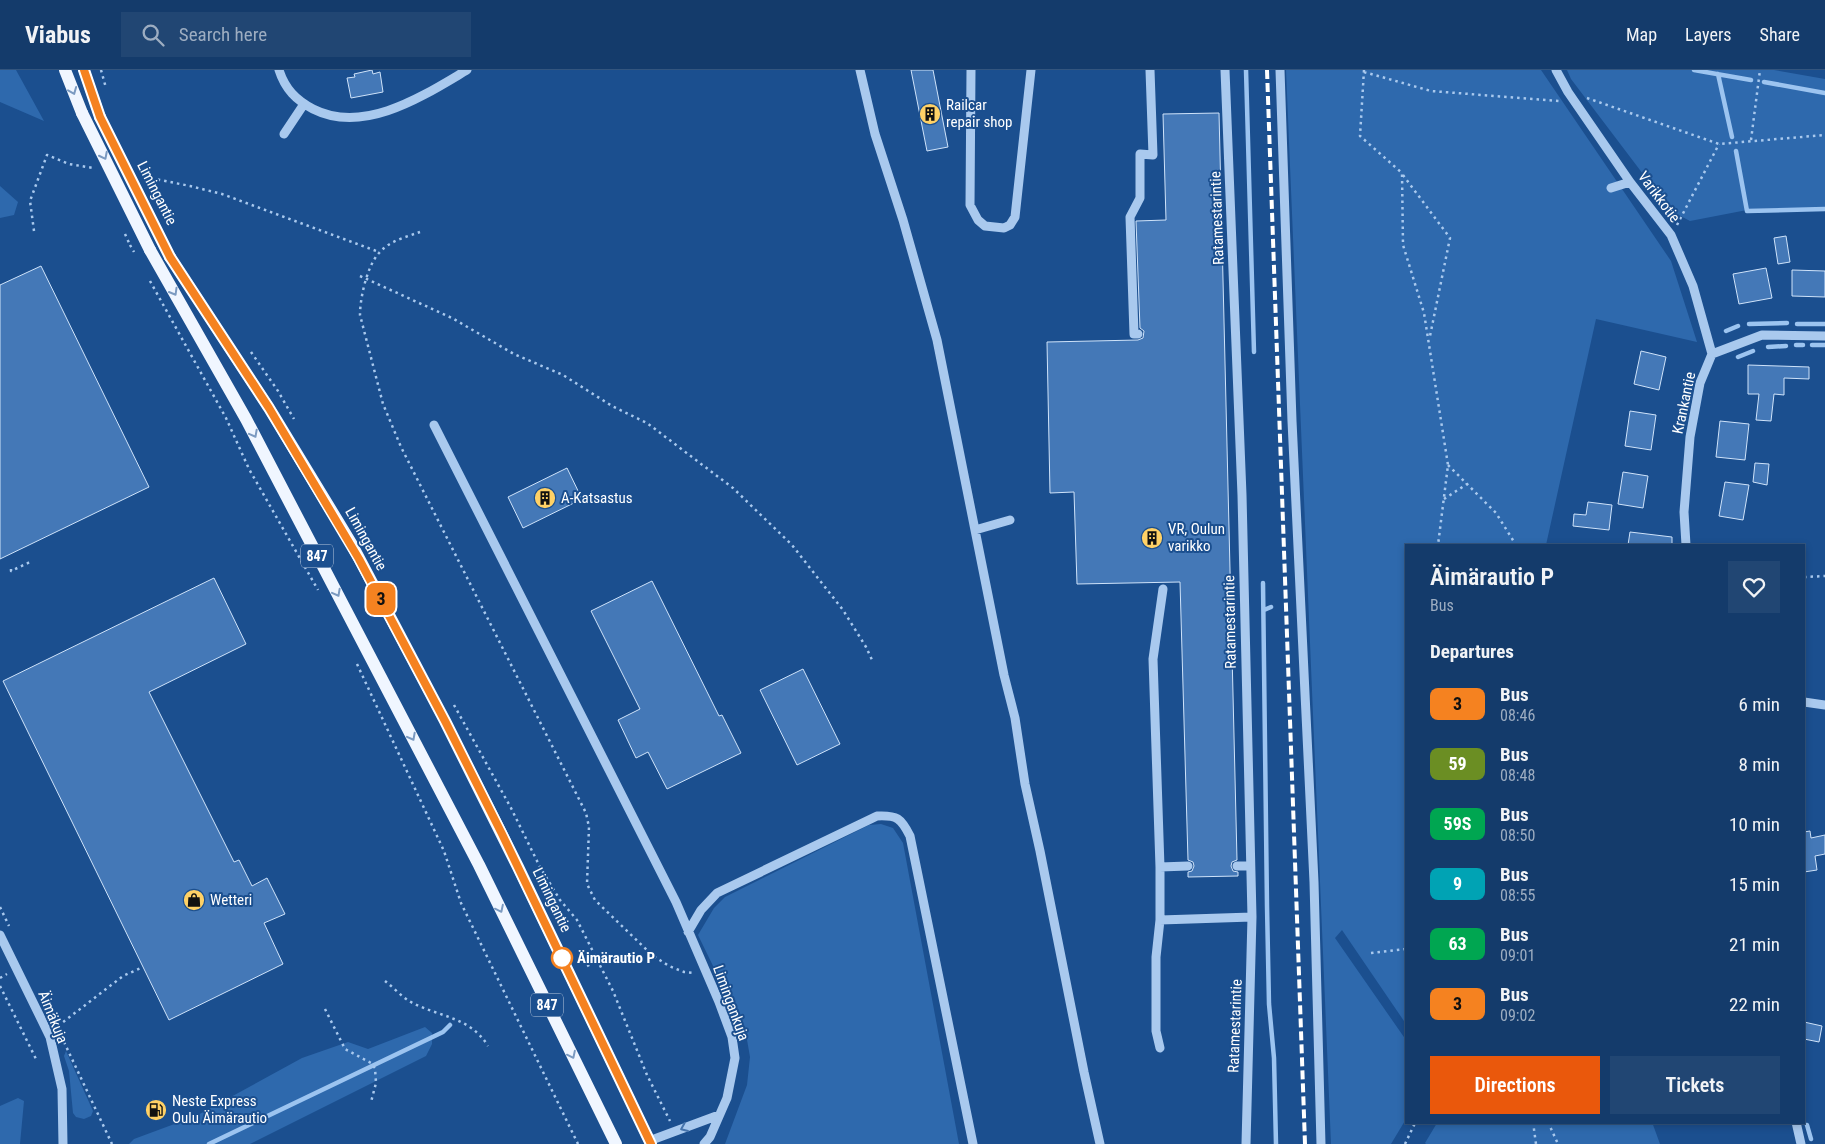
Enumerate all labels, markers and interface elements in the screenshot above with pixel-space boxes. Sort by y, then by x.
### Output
search box [121,12,471,57]
text: Viabus [25,21,91,49]
icon: search [139,21,167,49]
text: Search here [179,23,267,46]
text: Map [1626,24,1657,45]
text: Layers [1685,24,1732,45]
text: Share [1760,24,1800,45]
one-way arrow [67,86,78,95]
place label: Railcar repair shop [946,96,1013,131]
building icon: Railcar repair shop [918,102,942,126]
one-way arrow [97,151,108,160]
street label: Limingantie [133,158,181,228]
street label: Varikkotie [1634,168,1684,226]
street label: Ratamestarintie [1206,171,1228,265]
one-way arrow [168,287,178,296]
street label: Krankantie [1669,370,1699,436]
one-way arrow [248,428,258,437]
building icon: A-Katsastus [533,486,557,510]
place label: A-Katsastus [561,489,633,507]
street label: Limingantie [341,504,391,574]
place label: VR, Oulun varikko [1168,520,1225,555]
building icon: VR, Oulun varikko [1140,526,1164,550]
road number: 847 [301,544,333,568]
button: heart [1728,561,1780,613]
text: Äimärautio P [1430,563,1554,591]
street label: Ratamestarintie [1220,575,1240,669]
line badge: 3 [365,583,397,615]
one-way arrow [331,588,341,597]
text: 3 [376,588,386,609]
text: Bus [1430,596,1454,615]
text: Departures [1430,640,1514,663]
text: Bus [1500,683,1529,706]
text: 3 [1453,693,1462,714]
text: 6 min [1738,693,1780,716]
text: 08:46 [1500,706,1535,725]
one-way arrow [406,732,416,741]
text: Bus [1500,743,1529,766]
text: 59 [1448,753,1467,774]
text: 8 min [1738,753,1780,776]
text: 08:48 [1500,766,1535,785]
text: Bus [1500,803,1529,826]
text: 59S [1444,813,1471,834]
text: 10 min [1729,813,1780,836]
text: 08:50 [1500,826,1535,845]
text: Bus [1500,863,1529,886]
street label: Limingantie [529,865,575,935]
text: 9 [1453,873,1462,894]
text: 15 min [1729,873,1780,896]
text: 08:55 [1500,886,1535,905]
shop icon: Wetteri [182,888,206,912]
place label: Wetteri [210,891,252,909]
one-way arrow [494,904,504,913]
text: Bus [1500,923,1529,946]
text: 63 [1448,933,1467,954]
text: 21 min [1729,933,1780,956]
text: 09:01 [1500,946,1535,965]
marker: Äimärautio P [551,947,573,969]
place label: Äimärautio P [577,949,655,967]
street label: Limingankuja [709,963,753,1043]
street label: Ratamestarintie [1224,979,1246,1073]
text: Bus [1500,983,1529,1006]
street label: Äimäkuja [34,988,72,1046]
text: 3 [1453,993,1462,1014]
text: 22 min [1729,993,1780,1016]
road number: 847 [531,994,563,1016]
text: 09:02 [1500,1006,1535,1025]
one-way arrow [566,1050,576,1059]
button: Directions [1430,1056,1600,1114]
button: Tickets [1610,1056,1780,1114]
place label: Neste Express Oulu Äimärautio [172,1092,267,1127]
fuel station icon: Neste Express Oulu Äimärautio [144,1098,168,1122]
one-way arrow [680,1122,689,1133]

